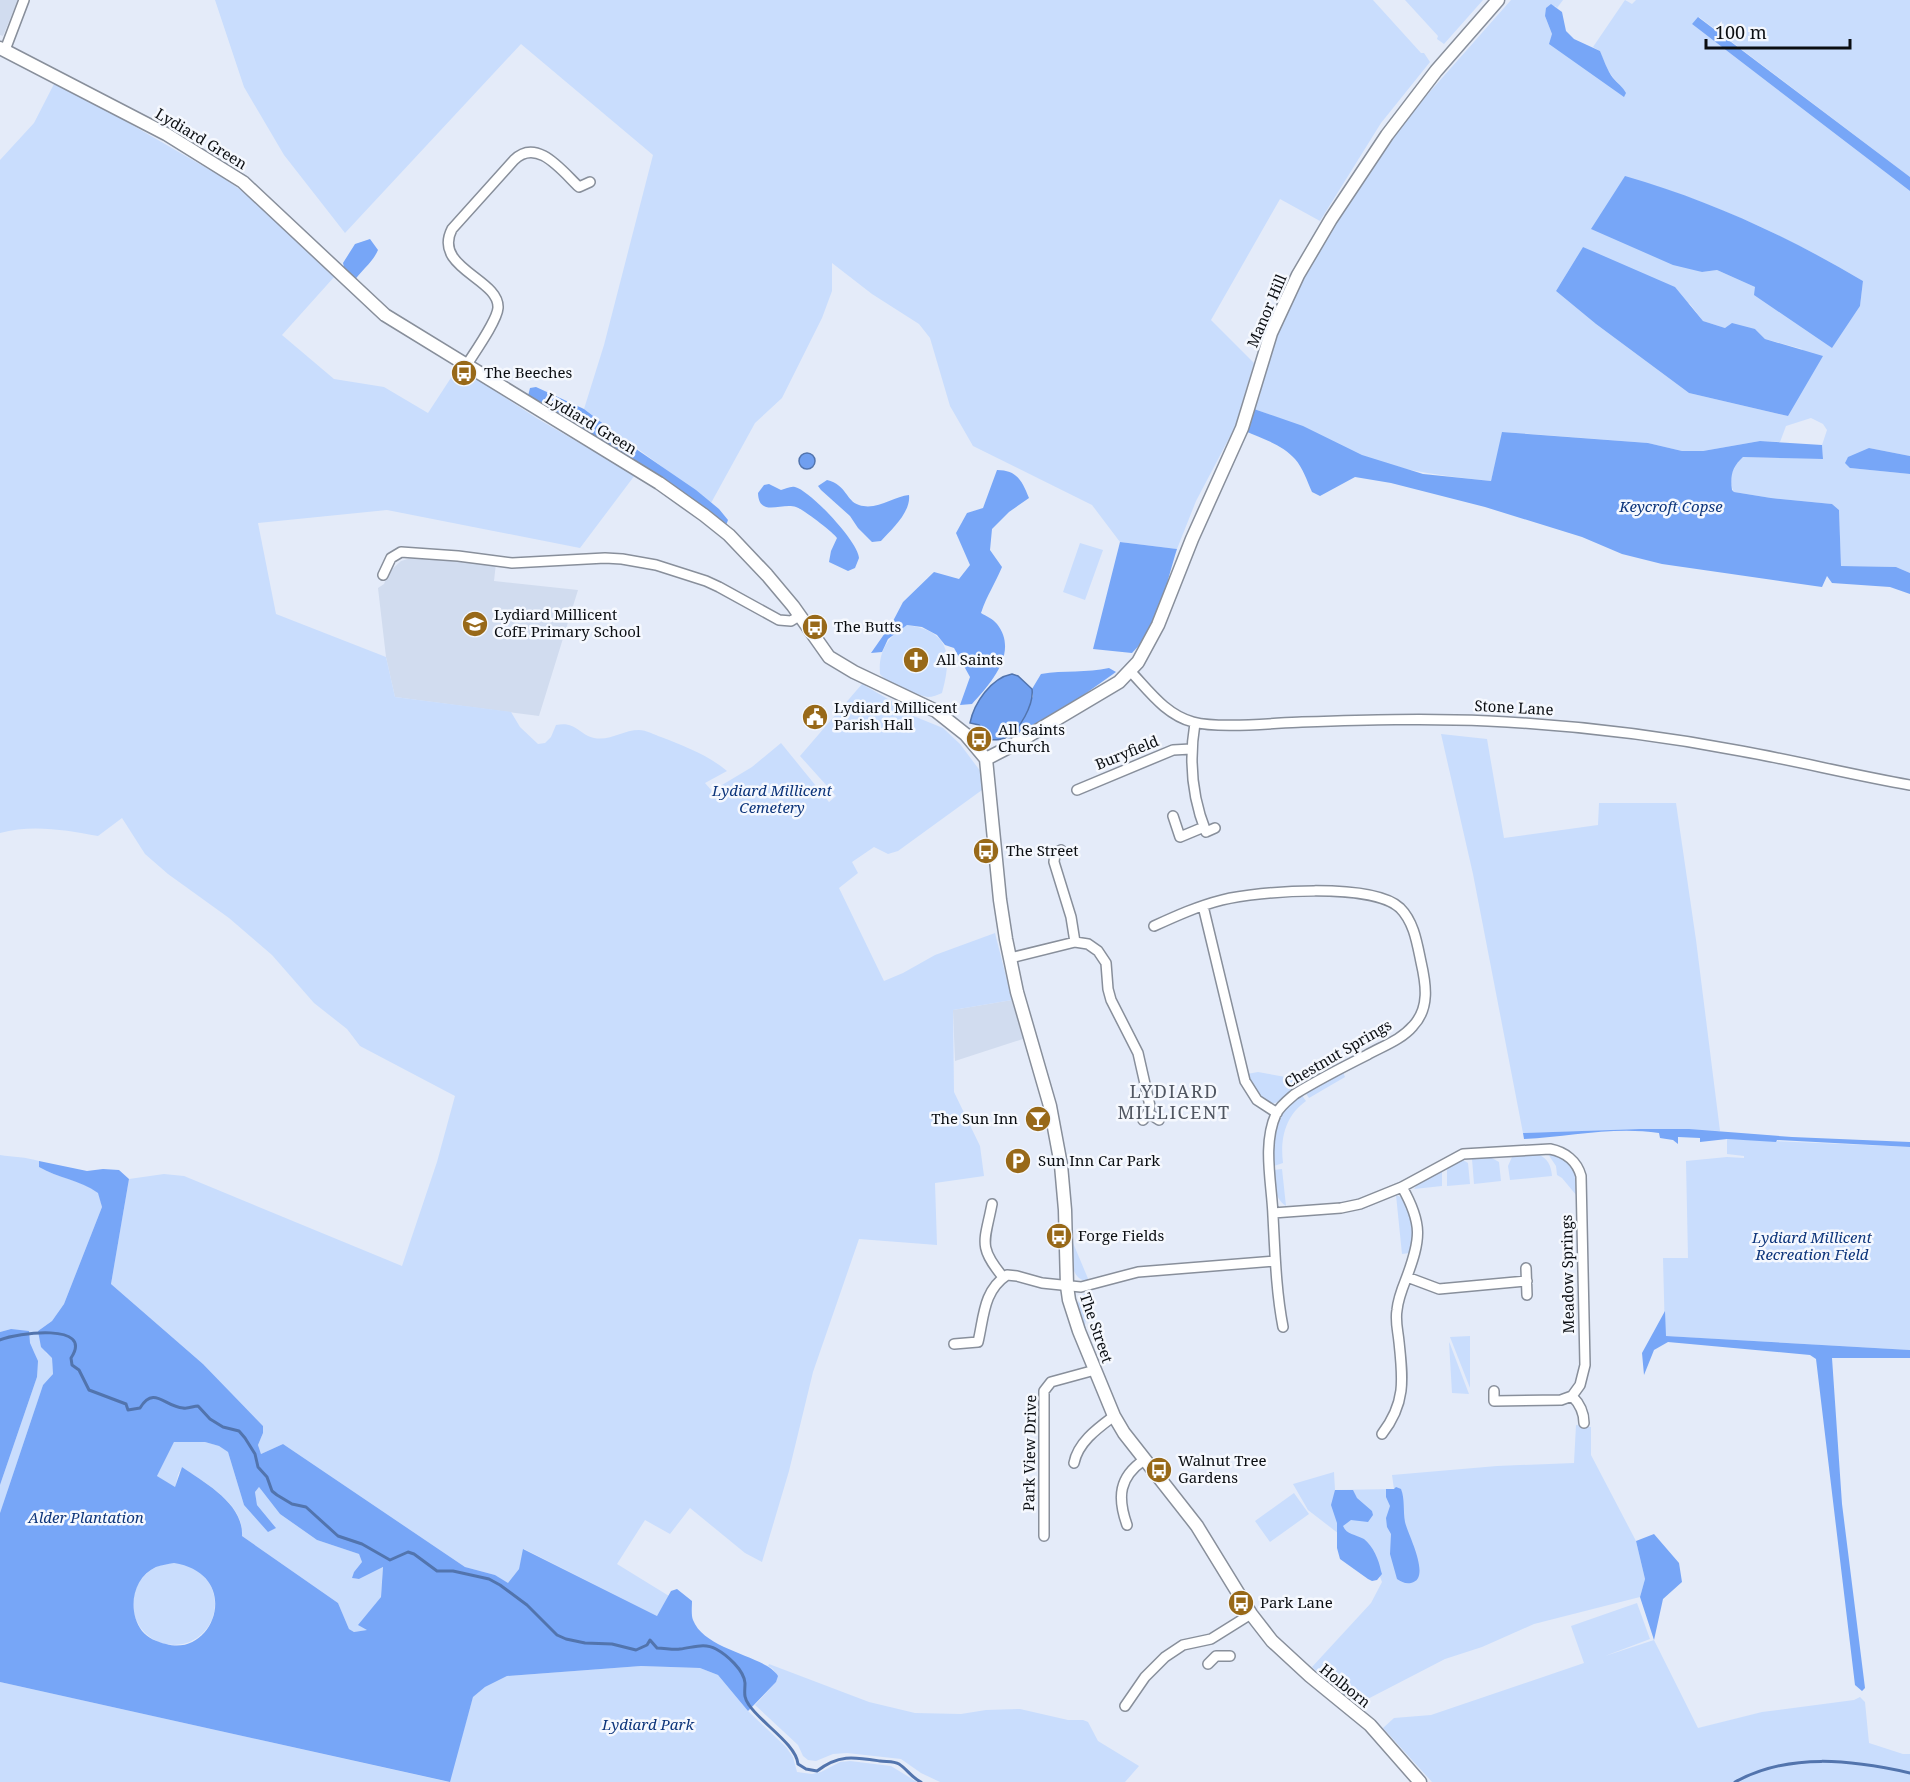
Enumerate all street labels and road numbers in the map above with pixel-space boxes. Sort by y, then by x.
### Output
street label: Lydiard Green [152,103,251,174]
street label: Manor Hill [1242,271,1291,350]
street label: Lydiard Green [542,388,641,459]
street label: Stone Lane [1474,695,1554,719]
street label: Buryfield [1092,730,1161,774]
street label: Chestnut Springs [1280,1014,1395,1092]
street label: Meadow Springs [1556,1214,1578,1334]
street label: The Street [1076,1290,1118,1365]
street label: Park View Drive [1018,1395,1040,1511]
street label: Holborn [1316,1659,1375,1712]

